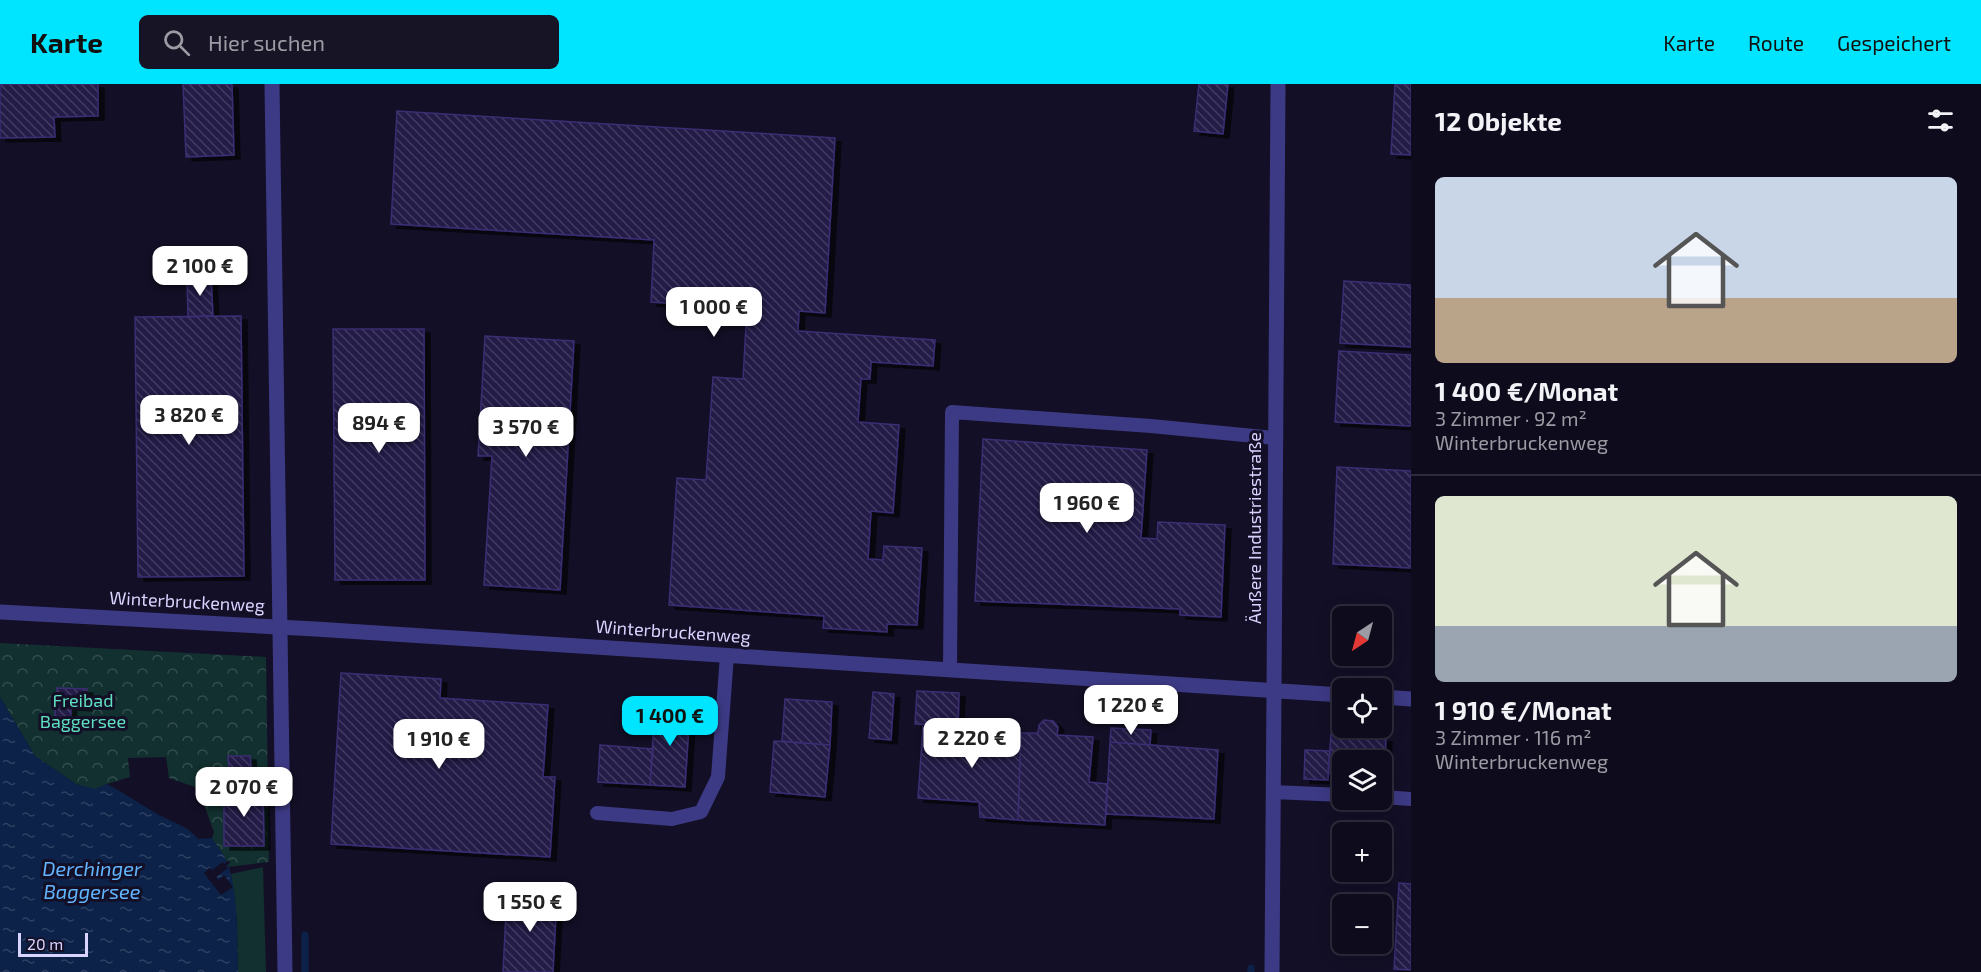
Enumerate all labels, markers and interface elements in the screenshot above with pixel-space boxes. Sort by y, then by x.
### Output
search box [139,15,559,69]
text: Karte [30,25,103,59]
icon: search [160,26,193,59]
text: Hier suchen [208,29,325,55]
text: Karte [1663,30,1715,55]
text: Route [1748,30,1804,55]
text: Gespeichert [1837,30,1951,55]
icon: filters [1924,104,1957,137]
text: 12 Objekte [1435,105,1562,136]
icon: home [1642,216,1750,324]
pin: 2 100 € [145,246,255,297]
text: 2 100 € [167,253,233,277]
pin: 1 000 € [659,287,769,338]
text: 1 000 € [680,294,748,318]
text: 1 400 €/Monat [1435,375,1618,406]
pin: 3 820 € [134,395,244,446]
text: 3 820 € [154,402,224,426]
pin: 894 € [337,403,421,454]
text: 3 Zimmer · 92 m² [1435,406,1587,430]
pin: 3 570 € [471,407,581,458]
text: 894 € [352,410,406,434]
text: 3 570 € [492,414,560,438]
text: Winterbruckenweg [1435,430,1608,454]
street label: Äußere Industriestraße [1243,432,1265,624]
pin: 1 960 € [1032,483,1142,534]
text: 1 960 € [1054,490,1120,514]
icon: home [1642,535,1750,643]
street label: Winterbruckenweg [109,586,265,616]
north arrow [1332,606,1392,666]
map controls [1332,606,1392,954]
street label: Winterbruckenweg [595,615,752,647]
button: locate [1332,678,1392,738]
pin: 1 220 € [1076,685,1186,736]
park label: Freibad Baggersee [40,689,126,732]
text: 1 220 € [1098,692,1164,716]
text: 1 910 €/Monat [1435,694,1612,725]
pin: 1 400 € [615,696,725,747]
text: 1 400 € [636,703,704,727]
pin: 2 220 € [917,718,1027,769]
pin: 1 910 € [384,719,494,770]
text: 2 220 € [938,725,1006,749]
text: 3 Zimmer · 116 m² [1435,725,1592,749]
text: 1 910 € [407,726,471,750]
text: Winterbruckenweg [1435,749,1608,773]
button: layers [1332,750,1392,810]
pin: 2 070 € [189,767,299,818]
text: 2 070 € [210,774,278,798]
button: + [1332,822,1392,882]
water label: Derchinger Baggersee [42,856,143,903]
pin: 1 550 € [475,882,585,933]
text: 1 550 € [498,889,562,913]
button: − [1332,894,1392,954]
scale bar [18,930,88,958]
text: 20 m [27,934,63,953]

